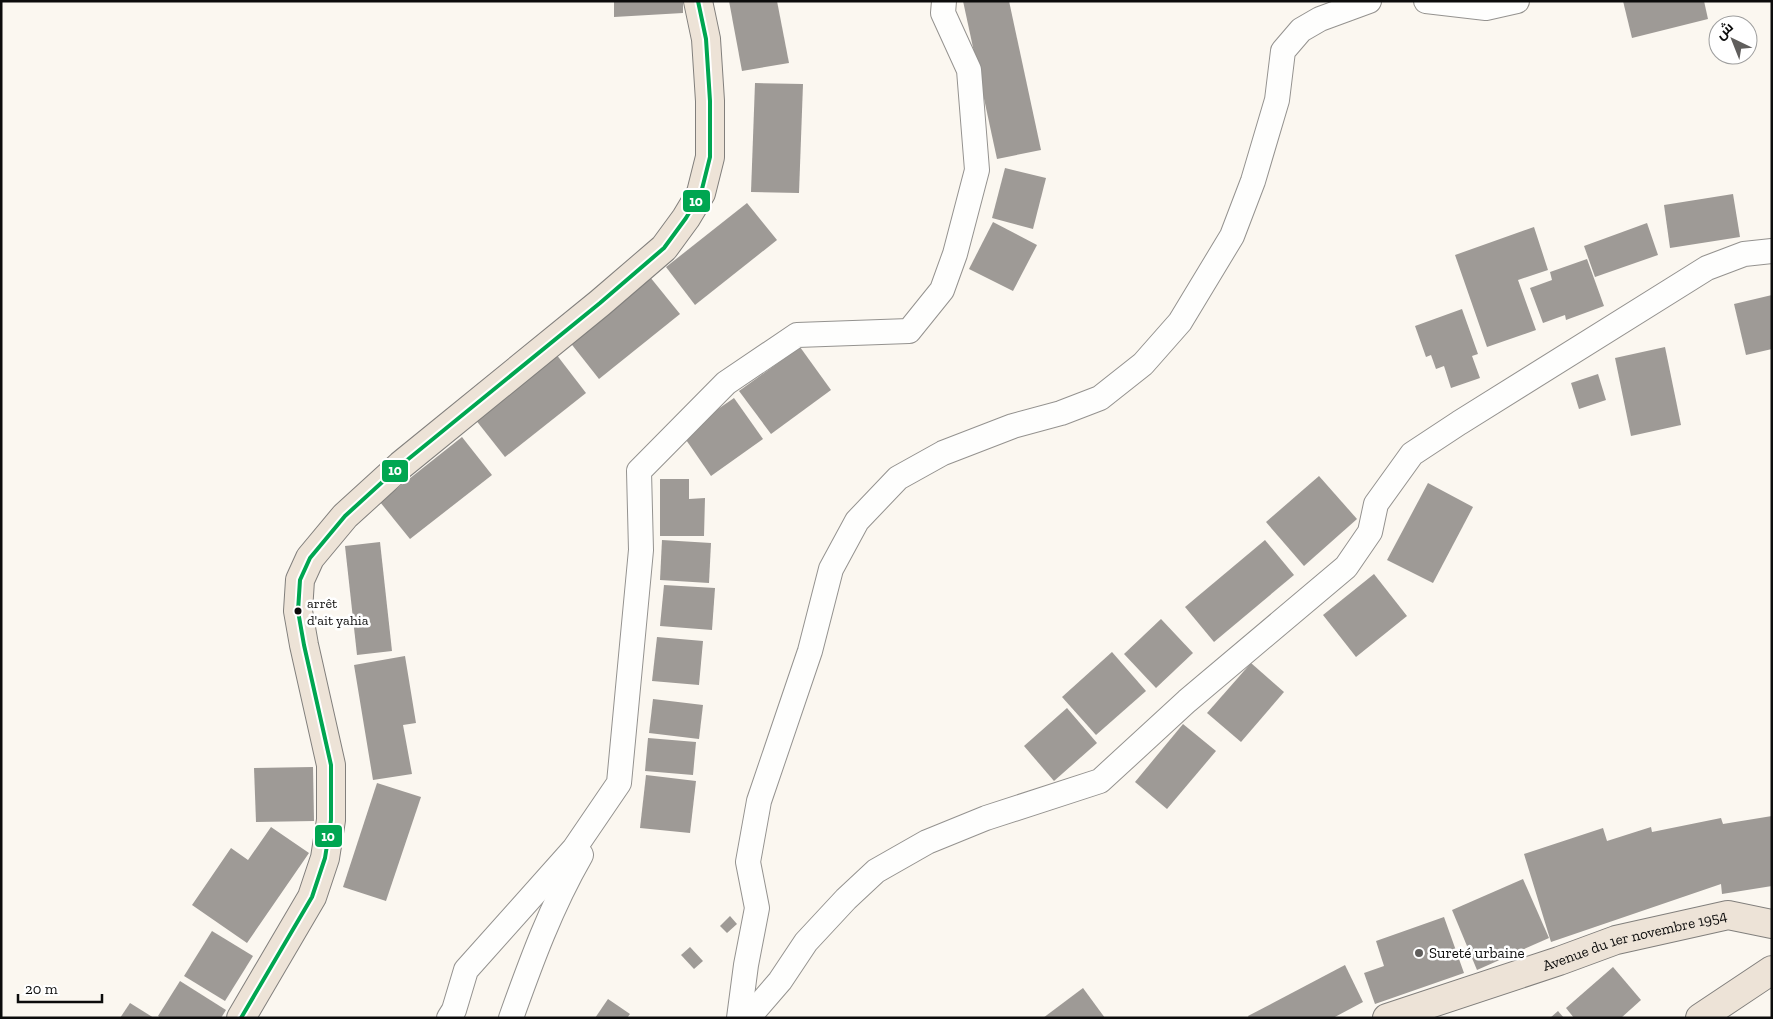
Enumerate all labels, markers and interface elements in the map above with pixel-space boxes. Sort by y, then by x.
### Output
north arrow [1708,15,1758,65]
text: ش [1712,18,1737,43]
line badge: 10 [682,189,711,213]
text: 10 [689,193,703,210]
line badge: 10 [381,459,409,483]
text: 10 [388,462,402,479]
place label: arrêt d'ait yahia [307,595,369,629]
marker: arrêt d'ait yahia [293,606,303,616]
line badge: 10 [314,824,343,848]
text: 10 [321,828,335,845]
street label: Avenue du 1er novembre 1954 [1540,906,1729,975]
place label: Sureté urbaine [1429,944,1525,962]
marker: Sureté urbaine [1413,947,1425,959]
scale bar [18,972,101,1004]
text: 20 m [25,980,58,998]

